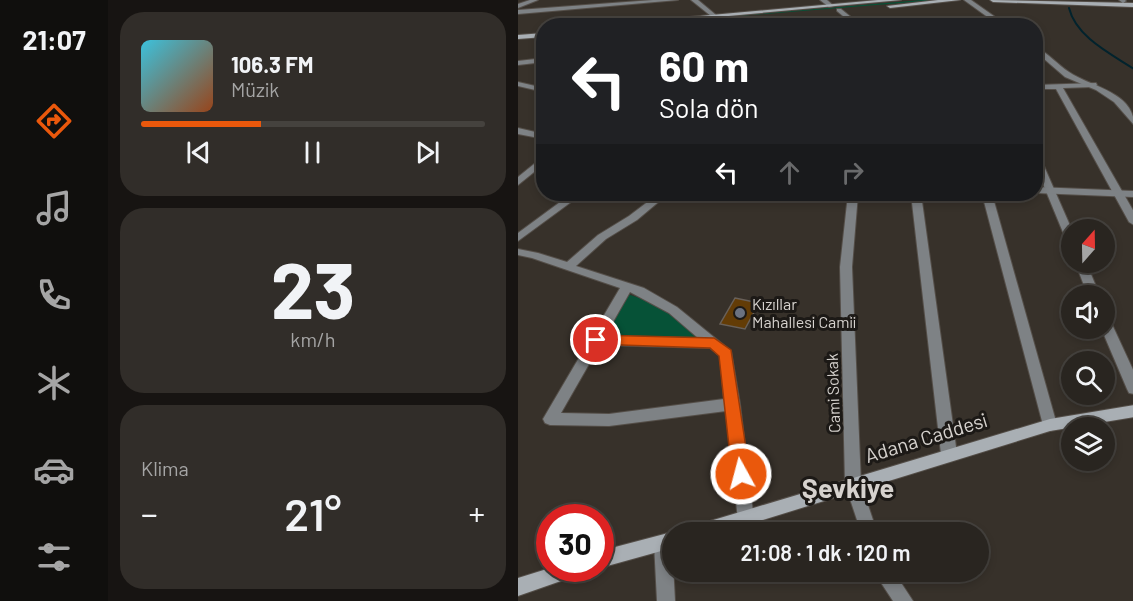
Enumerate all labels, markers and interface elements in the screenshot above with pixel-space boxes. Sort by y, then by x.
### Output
text: 21:07 [22,23,86,55]
text: 60 m [659,40,749,90]
icon: left [560,42,638,120]
text: 106.3 FM [231,51,313,77]
text: Müzik [231,77,279,101]
text: Sola dön [659,91,759,123]
icon: directions [33,100,75,142]
icon: previous [182,136,215,169]
icon: pause [296,136,329,169]
icon: next [411,136,444,169]
icon: left [710,156,743,189]
icon: ahead [773,156,806,189]
icon: right [836,156,869,189]
icon: music [33,187,75,229]
north arrow [1061,219,1115,273]
map controls [1061,219,1115,471]
text: 23 [271,241,355,335]
icon: phone [33,274,75,316]
button: sound [1061,285,1115,339]
place label: Kızıllar Mahallesi Camii [752,294,856,331]
marker: Kızıllar Mahallesi Camii [733,306,747,320]
pin [570,314,621,365]
icon: arrive [579,323,612,356]
text: km/h [290,327,336,351]
button: search [1061,351,1115,405]
street label: Cami Sokak [822,353,843,433]
icon: climate [33,362,75,404]
street label: Adana Caddesi [862,407,990,467]
button: layers [1061,417,1115,471]
position arrow [709,442,773,506]
icon: car [33,449,75,491]
text: Klima [141,456,189,480]
district label: Şevkiye [802,471,894,503]
text: 21° [284,486,342,540]
text: − [141,493,158,533]
text: + [468,493,485,533]
speed limit sign: 30 [536,504,614,582]
icon: filters [33,536,75,578]
text: 21:08 · 1 dk · 120 m [740,539,911,565]

